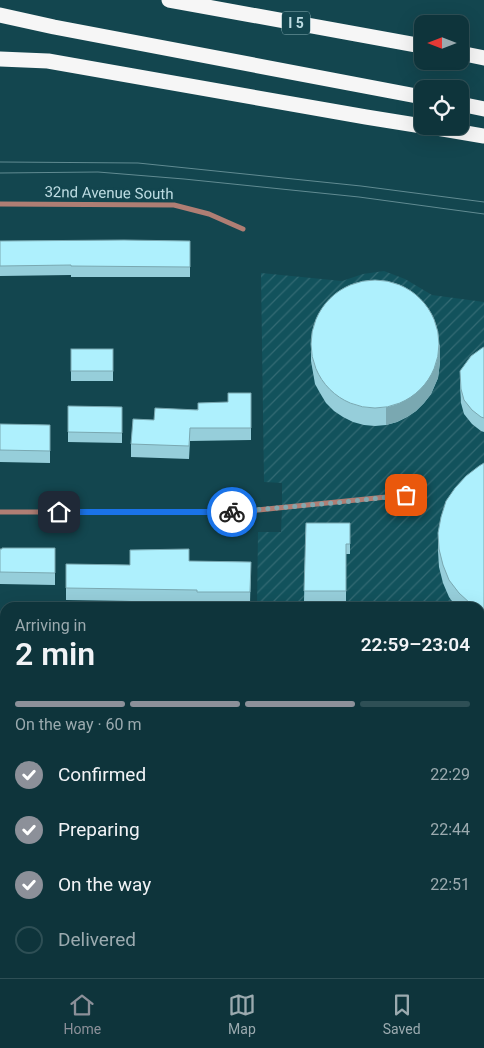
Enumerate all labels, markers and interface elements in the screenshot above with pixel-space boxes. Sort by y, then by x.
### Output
road number: I 5 [282,12,310,34]
north arrow [414,15,469,70]
map controls [414,15,469,135]
button: locate [414,80,469,135]
street label: 32nd Avenue South [44,183,174,203]
pin [385,474,427,516]
icon: bag [392,481,420,509]
courier [207,487,257,537]
pin [38,491,80,533]
icon: home [45,498,73,526]
icon: bike [218,498,246,526]
text: Arriving in [15,616,86,635]
text: 22:59–23:04 [361,633,470,656]
text: 2 min [15,635,95,673]
text: On the way · 60 m [15,715,142,734]
icon: check [15,761,43,789]
text: Confirmed [58,763,146,786]
text: 22:29 [430,765,470,784]
icon: check [15,816,43,844]
text: Preparing [58,818,140,841]
text: 22:44 [430,820,470,839]
icon: check [15,871,43,899]
text: On the way [58,873,151,896]
text: 22:51 [430,875,470,894]
text: Delivered [58,928,136,951]
tab: Home [63,991,101,1037]
tab: Map [228,991,256,1037]
tab: Saved [383,991,421,1037]

